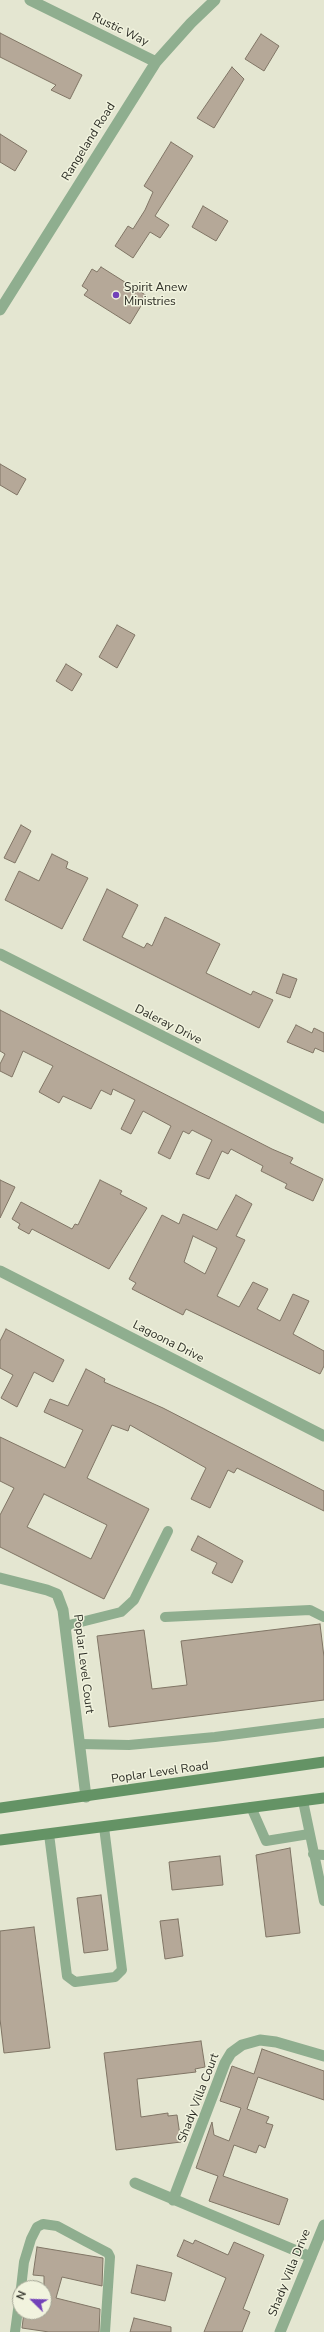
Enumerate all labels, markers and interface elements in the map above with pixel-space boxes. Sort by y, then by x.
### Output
street label: Rustic Way [89,10,151,50]
street label: Rangeland Road [59,100,119,184]
place label: Spirit Anew Ministries [124,281,187,309]
marker: Spirit Anew Ministries [111,290,121,300]
street label: Daleray Drive [132,1002,204,1048]
street label: Lagoona Drive [130,1318,206,1366]
street label: Poplar Level Court [70,1613,96,1715]
street label: Poplar Level Road [110,1759,210,1787]
street label: Shady Villa Court [175,2051,223,2145]
street label: Shady Villa Drive [266,2227,314,2319]
north arrow [12,2280,52,2320]
text: N [13,2289,30,2302]

